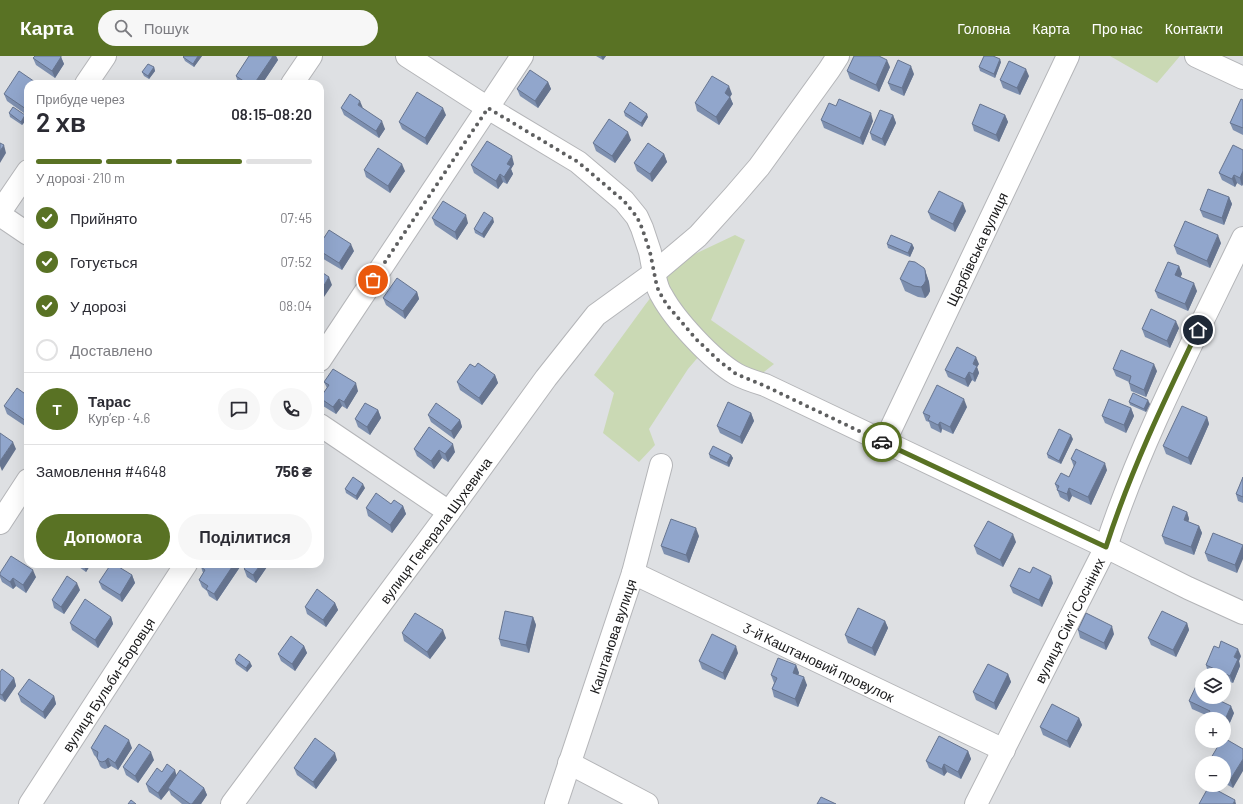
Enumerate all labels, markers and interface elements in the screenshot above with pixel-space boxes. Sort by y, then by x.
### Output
search box [98,10,378,46]
text: Карта [20,16,74,39]
icon: search [112,17,134,39]
text: Пошук [144,19,189,37]
text: Головна [957,20,1010,37]
text: Карта [1032,20,1070,37]
text: Про нас [1092,20,1143,37]
text: Контакти [1165,20,1223,37]
text: Прибуде через [36,91,125,107]
text: 08:15–08:20 [231,105,312,123]
text: 2 хв [36,106,86,137]
text: У дорозі · 210 m [36,170,125,186]
street label: Щербівська вулиця [942,189,1011,308]
icon: check [36,207,58,229]
text: Прийнято [70,209,137,227]
text: 07:45 [280,210,312,226]
icon: check [36,251,58,273]
text: Готується [70,253,138,271]
text: 07:52 [280,254,312,270]
pin [356,263,390,297]
icon: bag [362,269,384,291]
icon: check [36,295,58,317]
text: У дорозі [70,297,126,315]
text: 08:04 [279,298,312,314]
pin [1181,313,1215,347]
icon: home [1187,319,1209,341]
text: Доставлено [70,341,153,359]
button: chat [218,388,260,430]
button: phone [270,388,312,430]
text: Тарас [88,392,131,410]
text: Т [52,400,62,418]
text: Кур’єр · 4.6 [88,410,150,426]
courier [862,422,902,462]
icon: car [871,431,893,453]
street label: вулиця Генерала Шухевича [376,453,495,607]
text: Замовлення #4648 [36,462,166,480]
text: 756 ₴ [275,462,312,480]
button: Допомога [36,514,170,560]
button: Поділитися [178,514,312,560]
street label: вулиця Сім’ї Сосніних [1030,555,1108,686]
street label: Каштанова вулиця [585,576,639,696]
street label: вулиця Бульби-Боровця [58,614,158,754]
street label: 3-й Каштановий провулок [741,618,898,705]
map controls [1195,668,1231,792]
button: layers [1195,668,1231,704]
button: + [1195,712,1231,748]
button: − [1195,756,1231,792]

